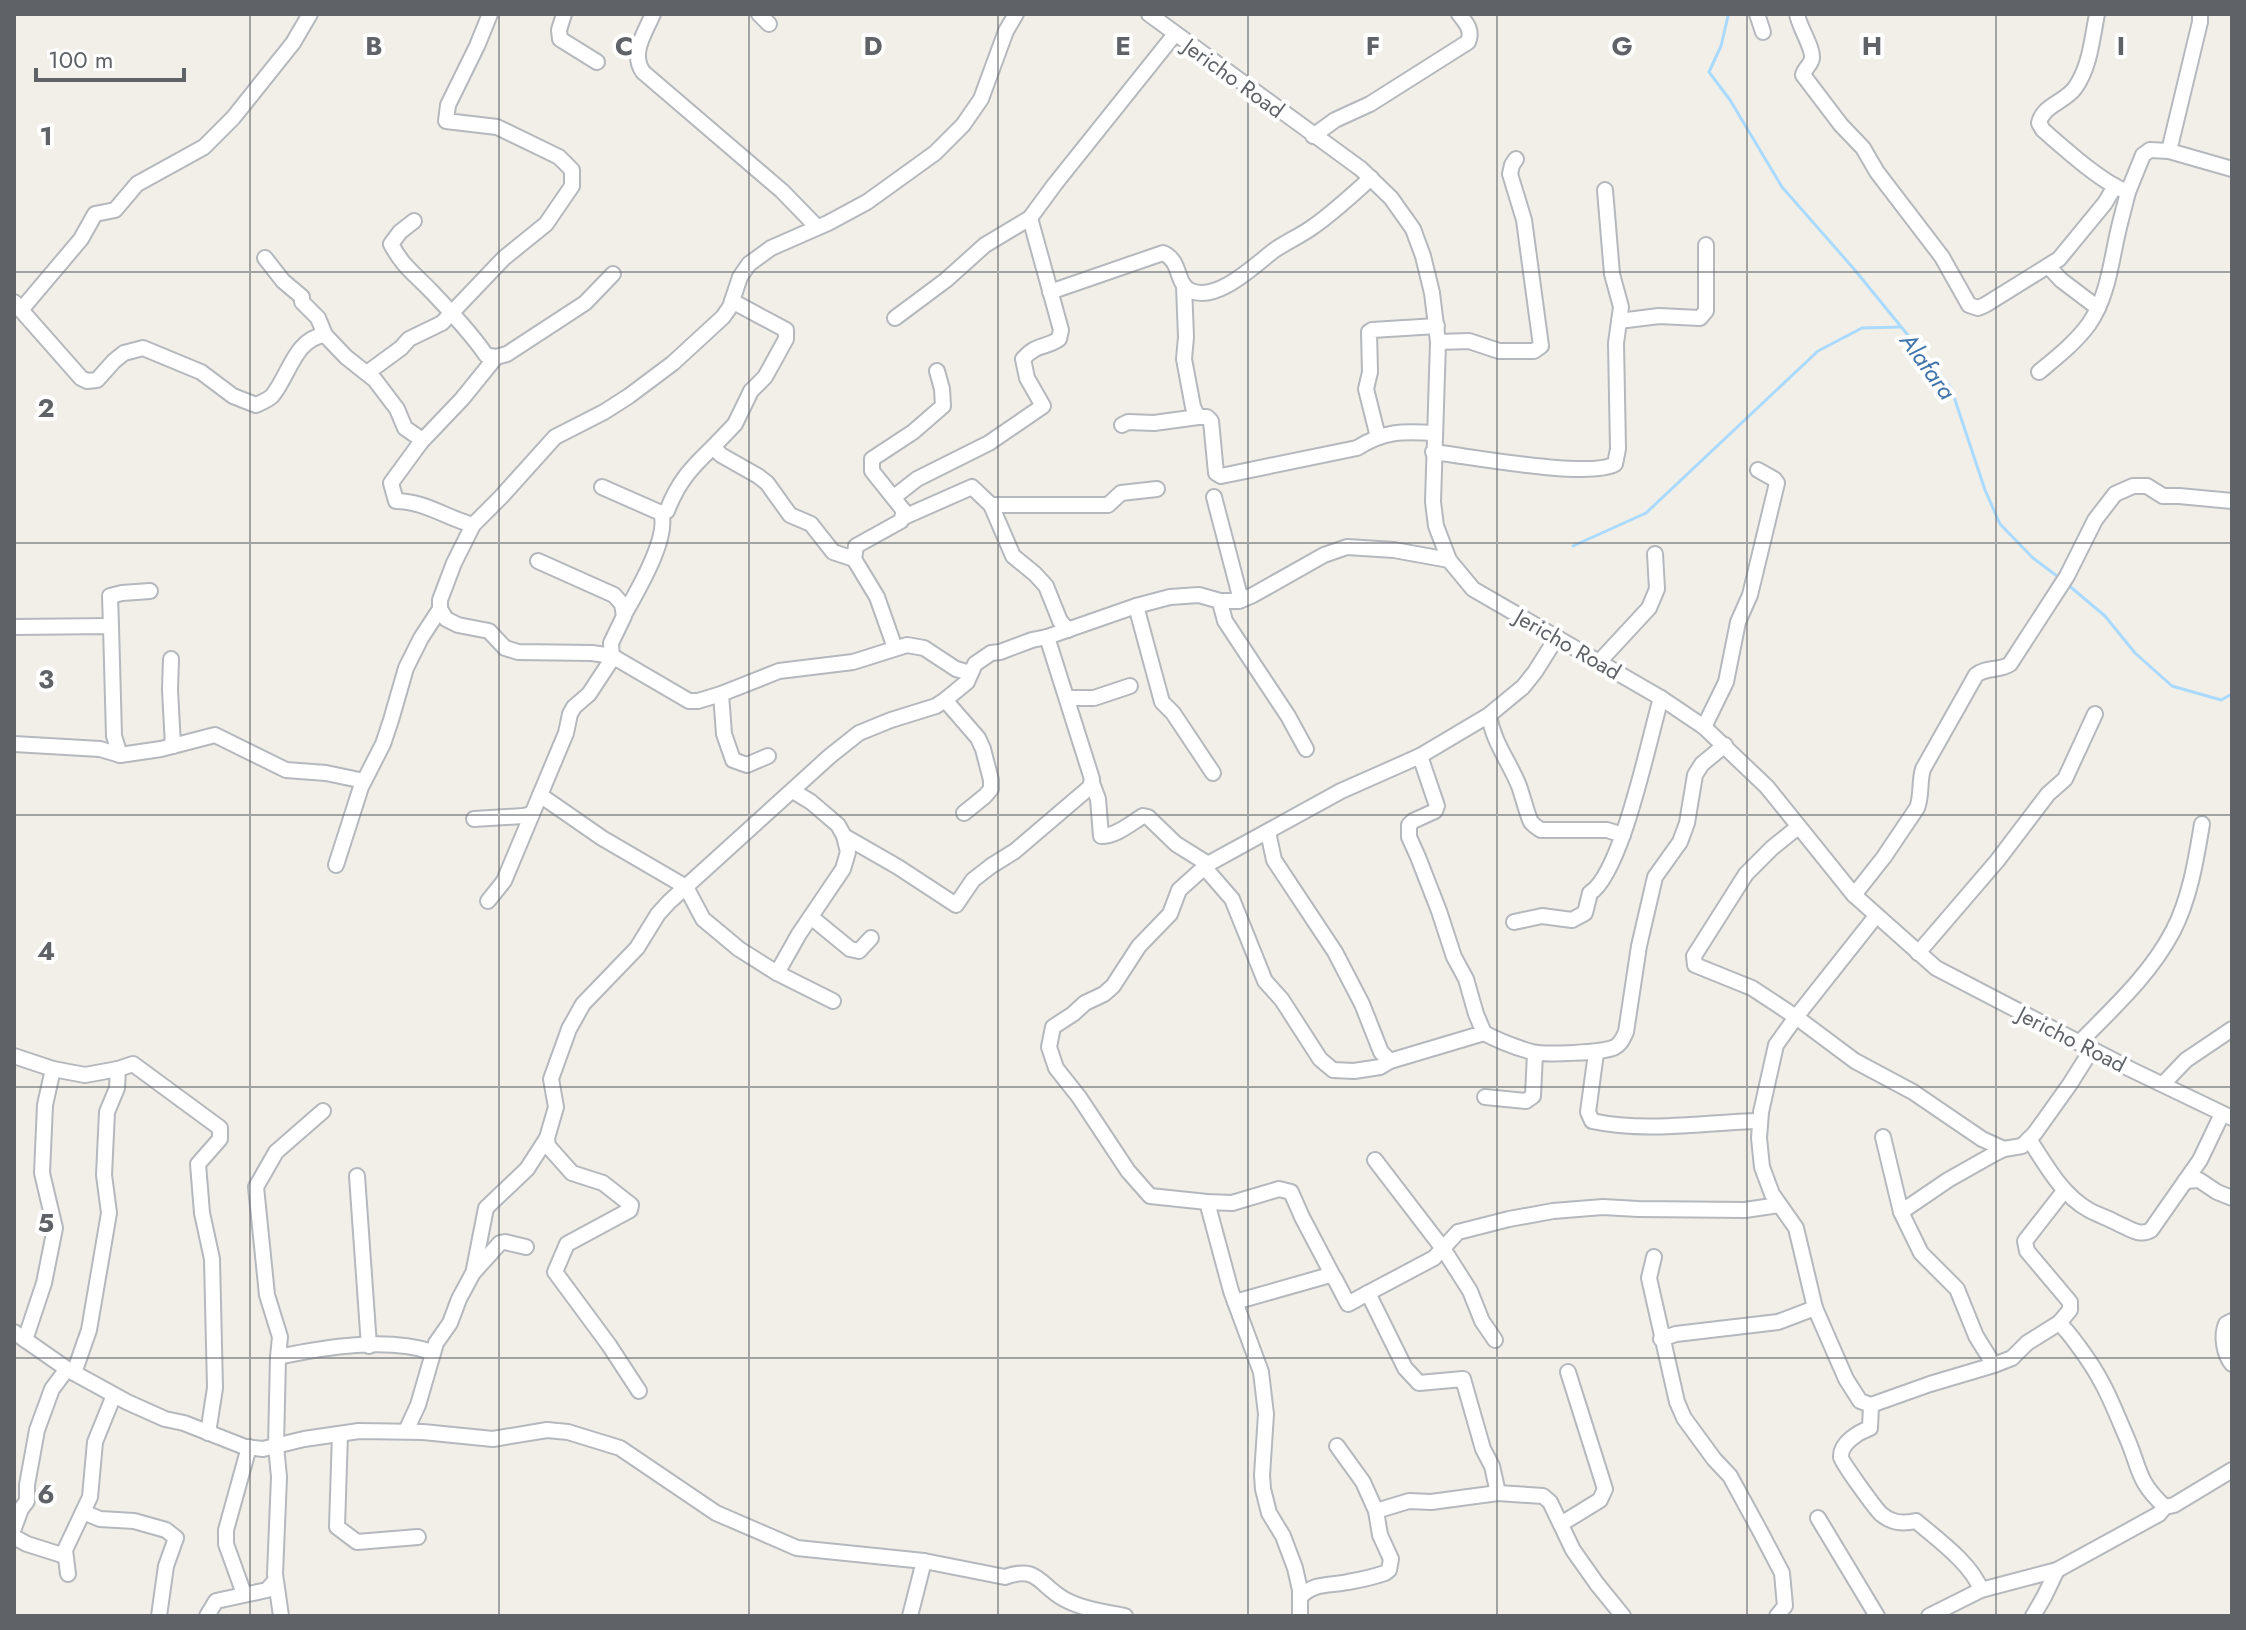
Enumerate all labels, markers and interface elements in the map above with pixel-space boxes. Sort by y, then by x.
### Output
text: B [365,27,383,65]
text: C [615,27,633,65]
text: D [863,27,883,65]
text: E [1115,27,1131,65]
text: F [1366,27,1380,65]
text: G [1611,27,1633,65]
text: H [1862,27,1882,65]
text: I [2117,27,2125,65]
street label: Jericho Road [1174,29,1291,126]
scale bar [36,32,184,82]
text: 100 m [48,42,114,77]
text: 1 [39,117,53,155]
water label: Alafara [1891,324,1964,407]
text: 2 [37,389,55,427]
street label: Jericho Road [1506,599,1627,687]
text: 3 [38,660,54,698]
text: 4 [37,932,55,970]
street label: Jericho Road [2009,997,2132,1080]
text: 5 [38,1204,54,1242]
text: 6 [37,1475,55,1513]

